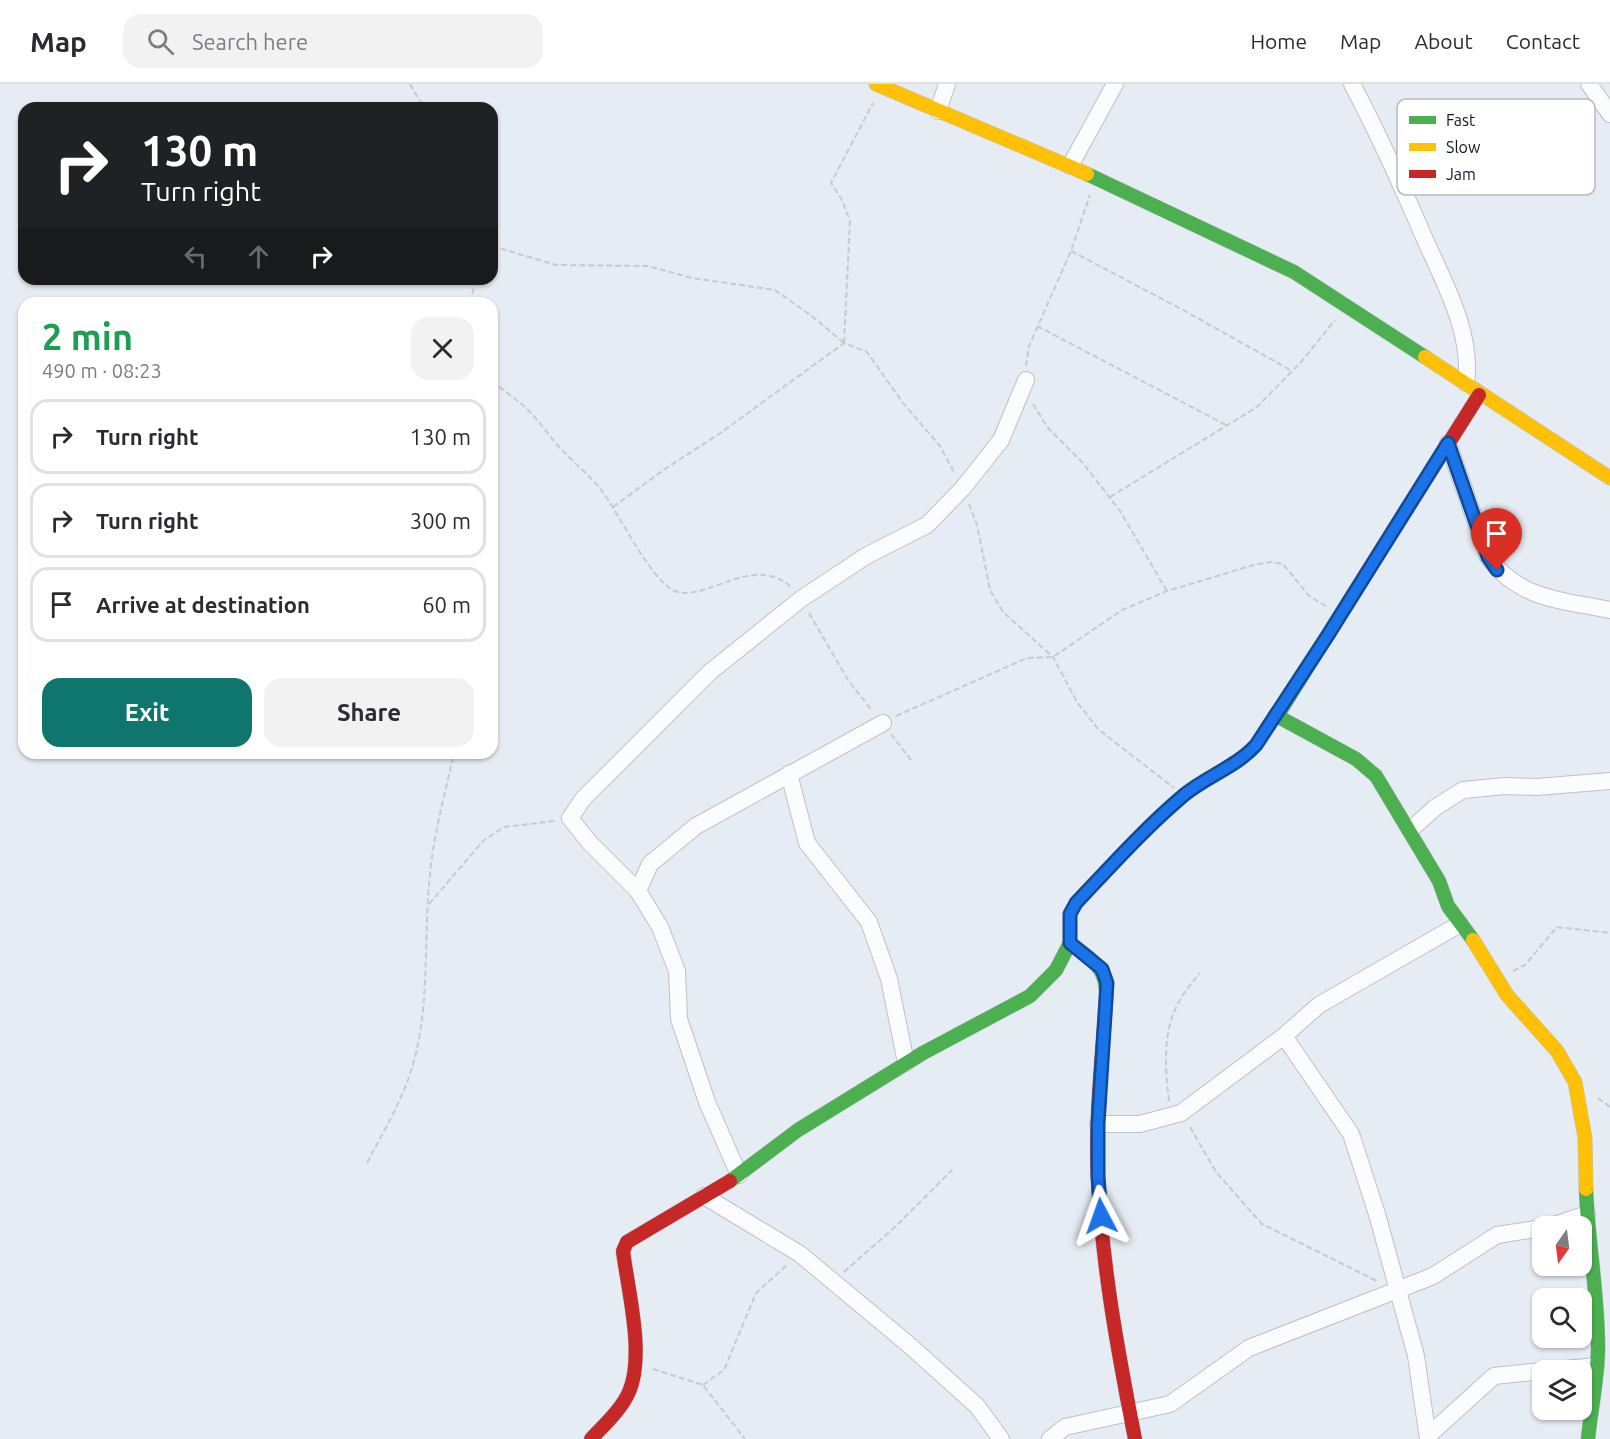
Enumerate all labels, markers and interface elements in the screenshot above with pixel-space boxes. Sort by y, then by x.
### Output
search box [123,14,543,68]
icon: search [144,25,177,58]
text: Map [30,26,87,57]
text: Search here [192,29,308,54]
text: Home [1250,29,1307,53]
text: Map [1340,29,1381,53]
text: About [1414,29,1473,53]
text: Contact [1506,29,1580,53]
legend [1397,99,1595,195]
text: Fast [1446,111,1476,129]
icon: right [42,126,120,204]
text: 130 m [141,127,258,174]
text: Slow [1446,138,1481,156]
text: Jam [1446,165,1476,183]
text: Turn right [141,176,261,206]
icon: left [179,240,212,273]
icon: ahead [242,240,275,273]
icon: right [305,240,338,273]
text: 2 min [42,316,133,357]
button: close [411,317,474,380]
text: 490 m · 08:23 [42,359,162,382]
icon: right [45,420,78,453]
text: Turn right [96,424,198,449]
text: 130 m [410,424,471,449]
icon: right [45,504,78,537]
text: Turn right [96,508,198,533]
text: 300 m [410,508,471,533]
pin [1471,508,1522,570]
icon: arrive [1480,517,1513,550]
icon: arrive [45,588,78,621]
text: Arrive at destination [96,592,310,617]
text: 60 m [422,592,471,617]
button: Exit [42,678,252,747]
button: Share [264,678,474,747]
position arrow [1069,1184,1133,1248]
north arrow [1532,1216,1592,1276]
map controls [1532,1216,1592,1420]
button: search [1532,1288,1592,1348]
button: layers [1532,1360,1592,1420]

